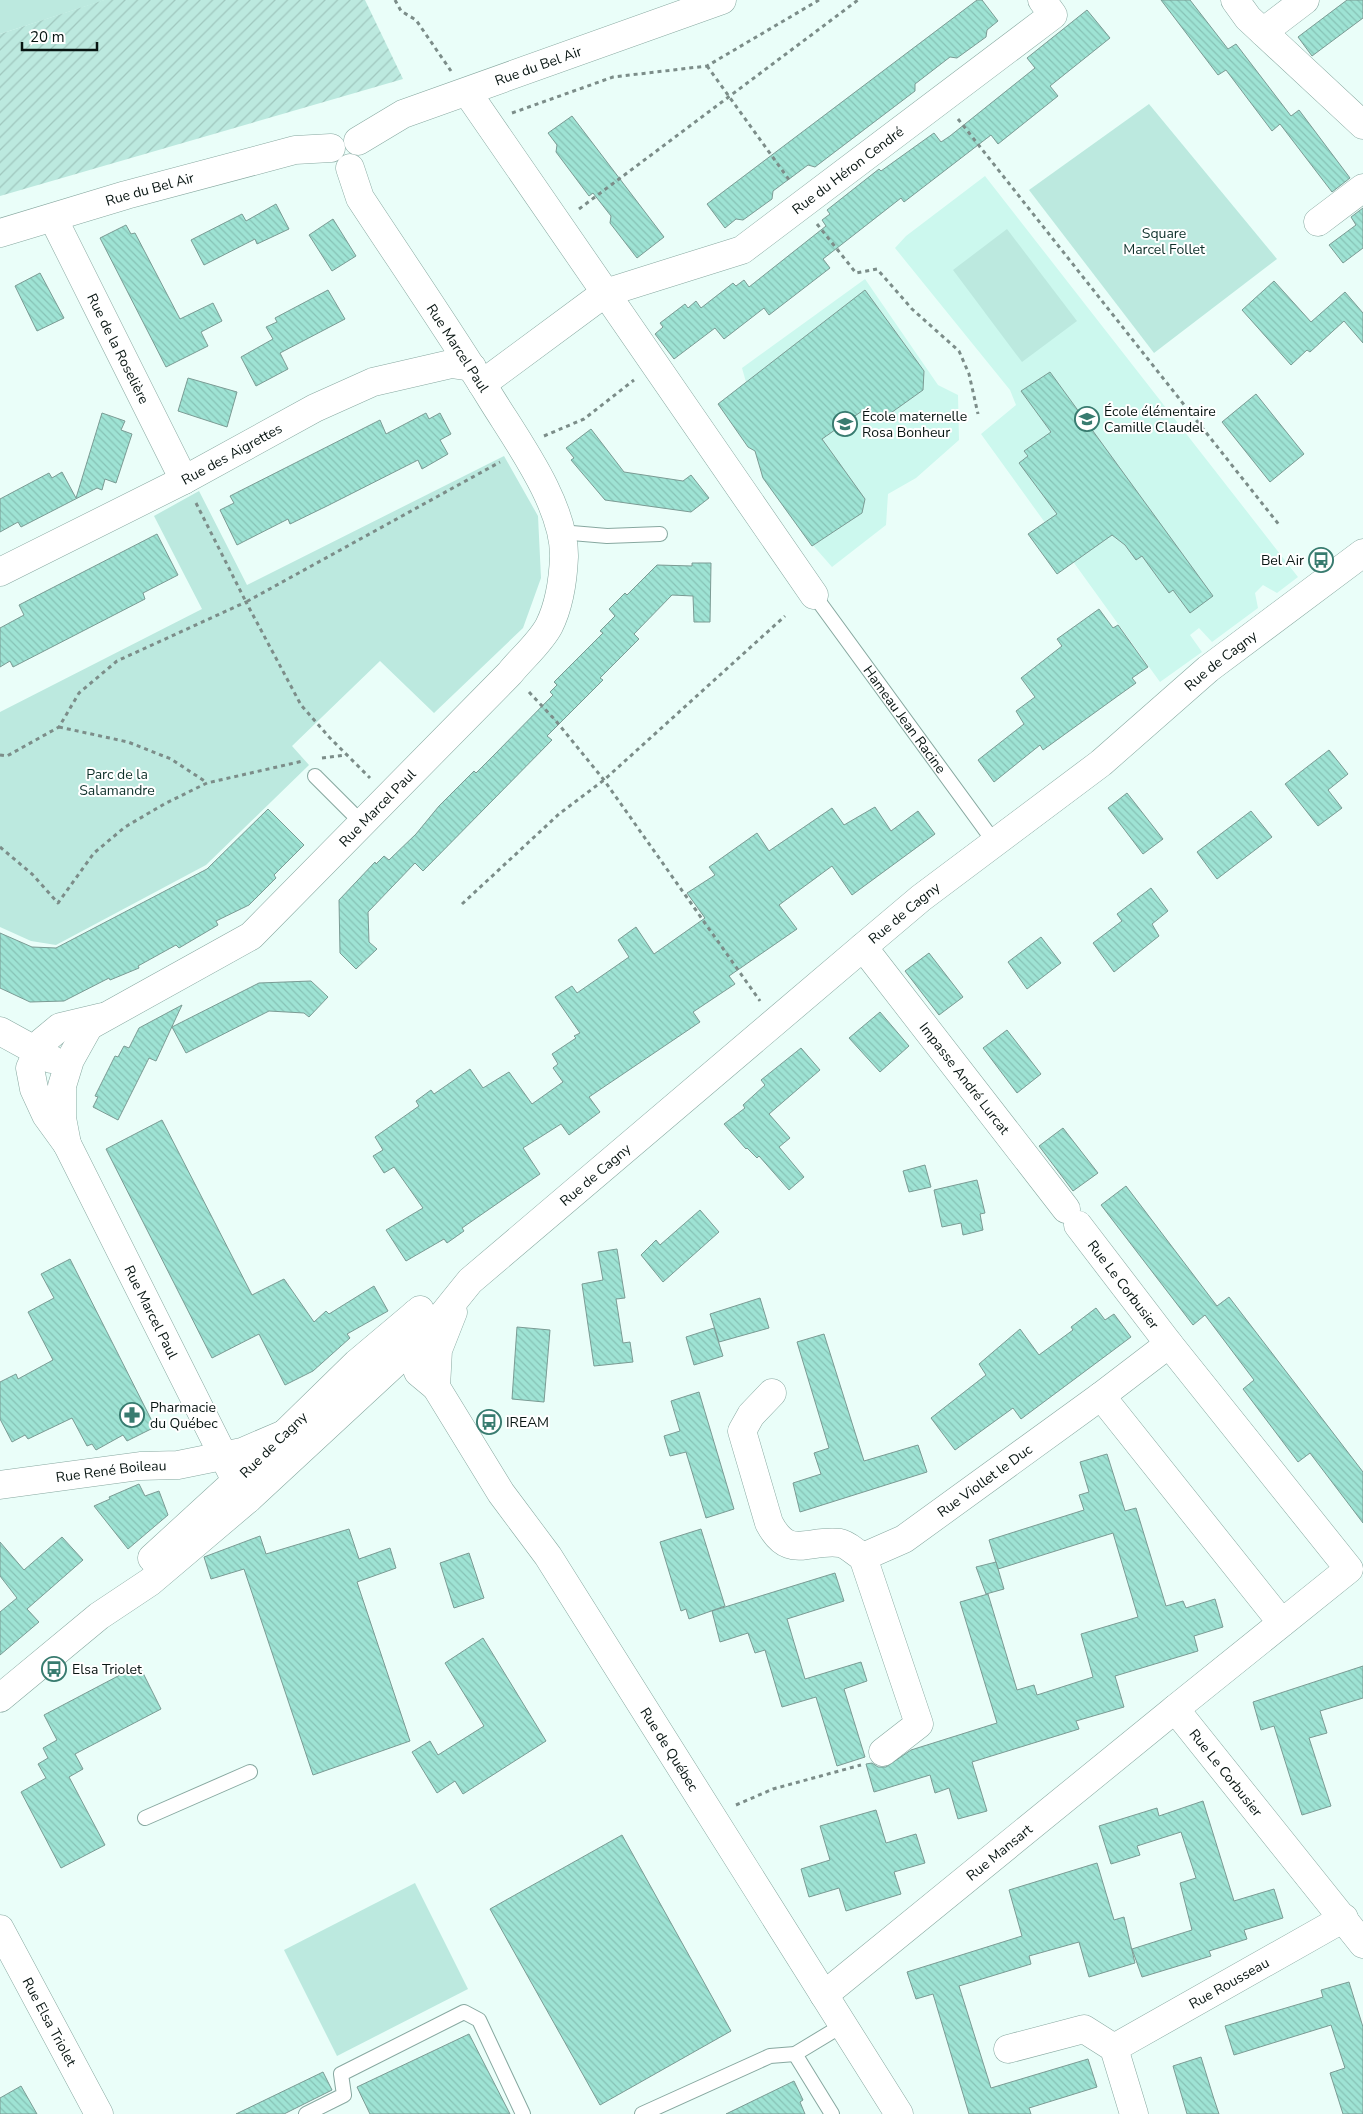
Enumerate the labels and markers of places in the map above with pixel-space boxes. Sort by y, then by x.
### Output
place label: École élémentaire Camille Claudel [1104,402,1216,437]
school or university icon: École élémentaire Camille Claudel [1074,406,1100,432]
place label: École maternelle Rosa Bonheur [862,407,967,442]
school or university icon: École maternelle Rosa Bonheur [832,411,858,437]
bus stop icon: Bel Air [1308,547,1334,573]
place label: Bel Air [1261,551,1304,570]
place label: Pharmacie du Québec [150,1398,218,1433]
pharmacy icon: Pharmacie du Québec [119,1402,145,1428]
bus stop icon: IREAM [476,1409,502,1435]
place label: IREAM [506,1413,549,1432]
bus stop icon: Elsa Triolet [41,1656,67,1682]
place label: Elsa Triolet [72,1660,142,1679]

